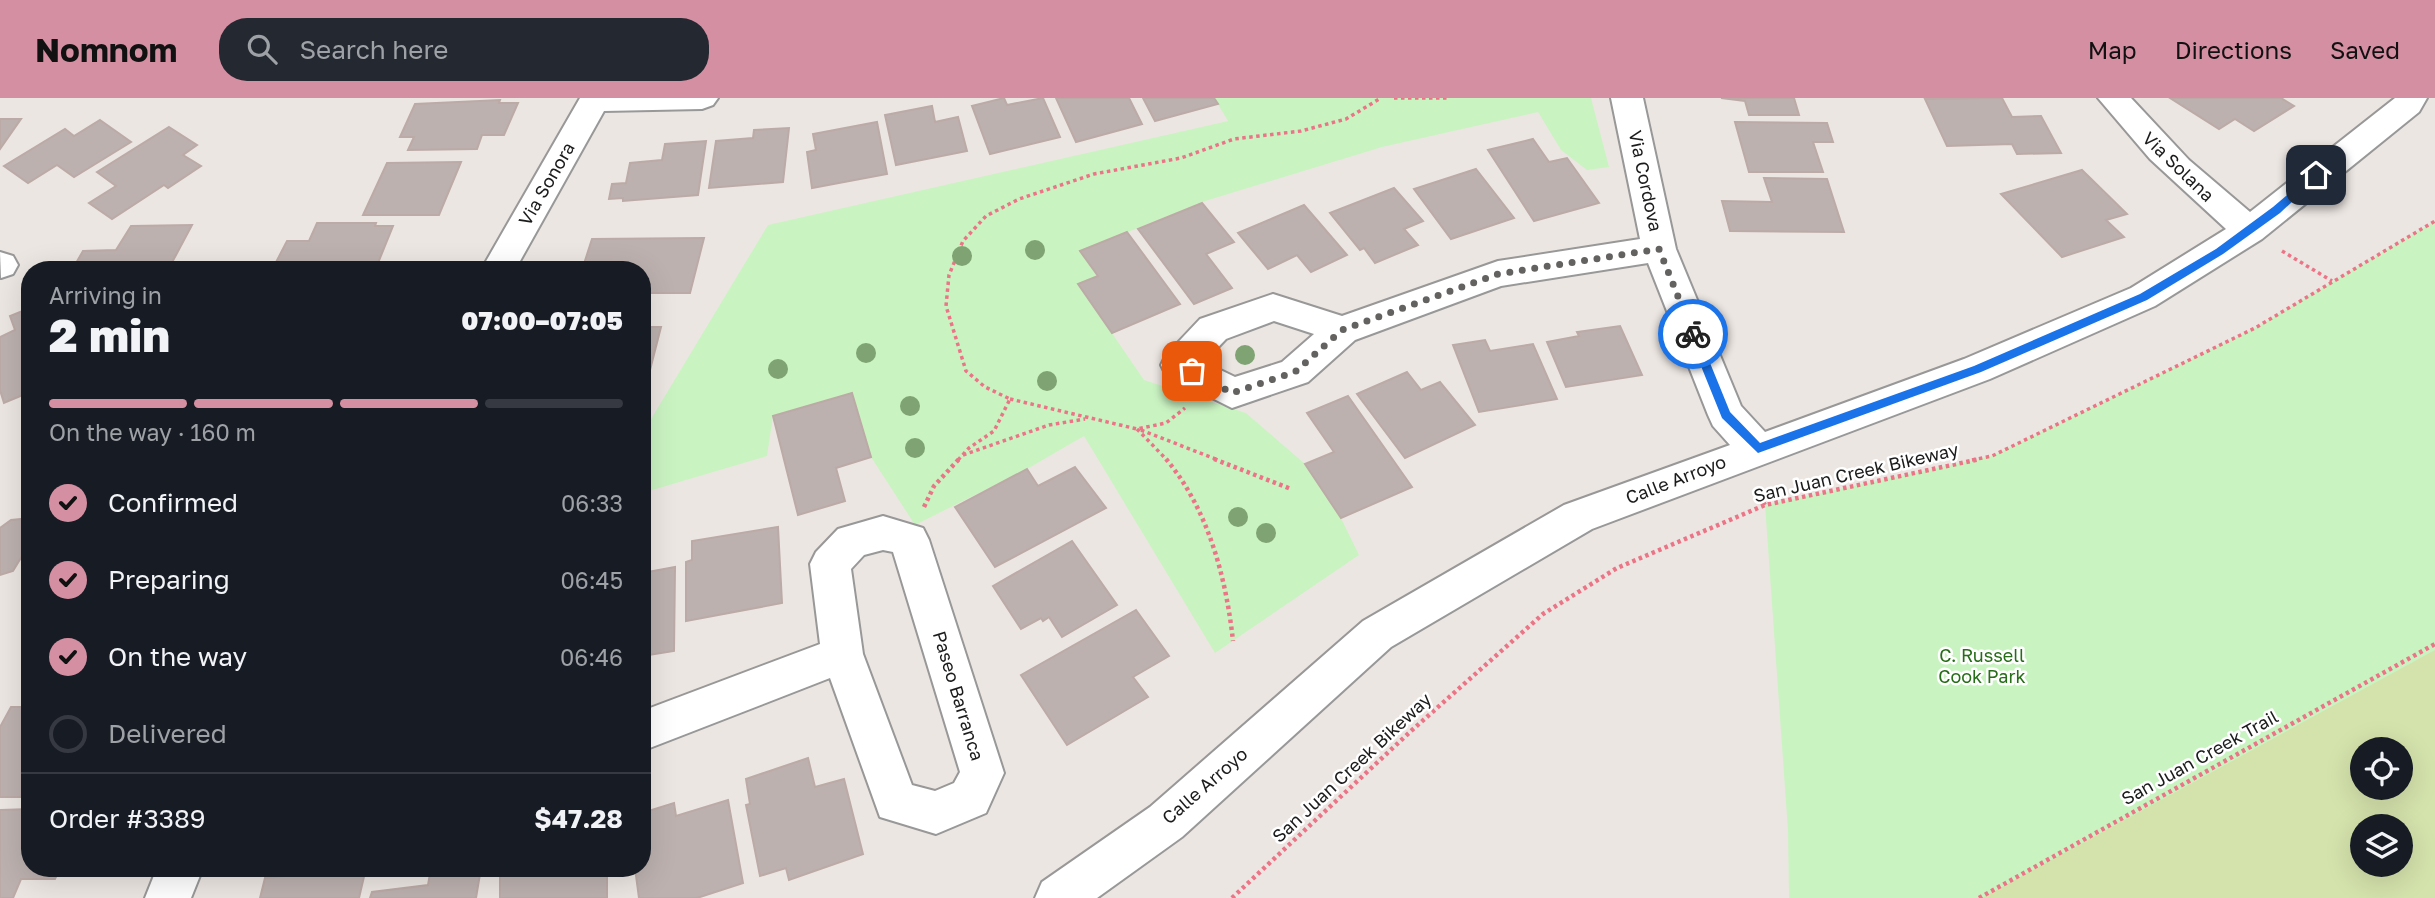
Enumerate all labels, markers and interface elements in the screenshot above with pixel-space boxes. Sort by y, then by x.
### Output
search box [219,18,709,81]
text: Nomnom [35,30,177,69]
icon: search [243,30,281,68]
text: Search here [299,34,448,65]
text: Map [2088,35,2137,64]
text: Directions [2175,35,2292,64]
text: Saved [2330,35,2400,64]
street label: Via Solana [2138,127,2219,206]
street label: Via Cordova [1625,128,1667,233]
street label: Via Sonora [513,138,579,229]
pin [2286,145,2346,205]
icon: home [2297,156,2335,194]
text: Arriving in [49,281,162,309]
courier [1658,299,1728,369]
text: 07:00–07:05 [461,305,623,336]
text: 2 min [49,307,170,362]
icon: bike [1674,315,1712,353]
pin [1162,341,1222,401]
icon: bag [1173,352,1211,390]
text: On the way · 160 m [49,418,256,446]
street label: San Juan Creek Bikeway [1751,438,1960,506]
street label: Calle Arroyo [1622,450,1729,508]
icon: check [49,484,87,522]
text: Confirmed [108,487,238,518]
text: 06:33 [561,489,623,517]
icon: check [49,561,87,599]
text: Preparing [108,564,230,595]
text: 06:45 [561,566,623,594]
street label: Paseo Barranca [929,628,989,763]
icon: check [49,638,87,676]
text: On the way [108,641,247,672]
text: 06:46 [560,643,623,671]
park label: C. Russell Cook Park [1938,644,2026,687]
street label: San Juan Creek Bikeway [1267,688,1435,847]
street label: San Juan Creek Trail [2117,705,2282,809]
text: Delivered [108,718,227,749]
map controls [2350,737,2413,877]
button: locate [2350,737,2413,800]
street label: Calle Arroyo [1157,742,1251,828]
text: Order #3389 [49,803,206,834]
text: $47.28 [534,803,623,834]
button: layers [2350,814,2413,877]

